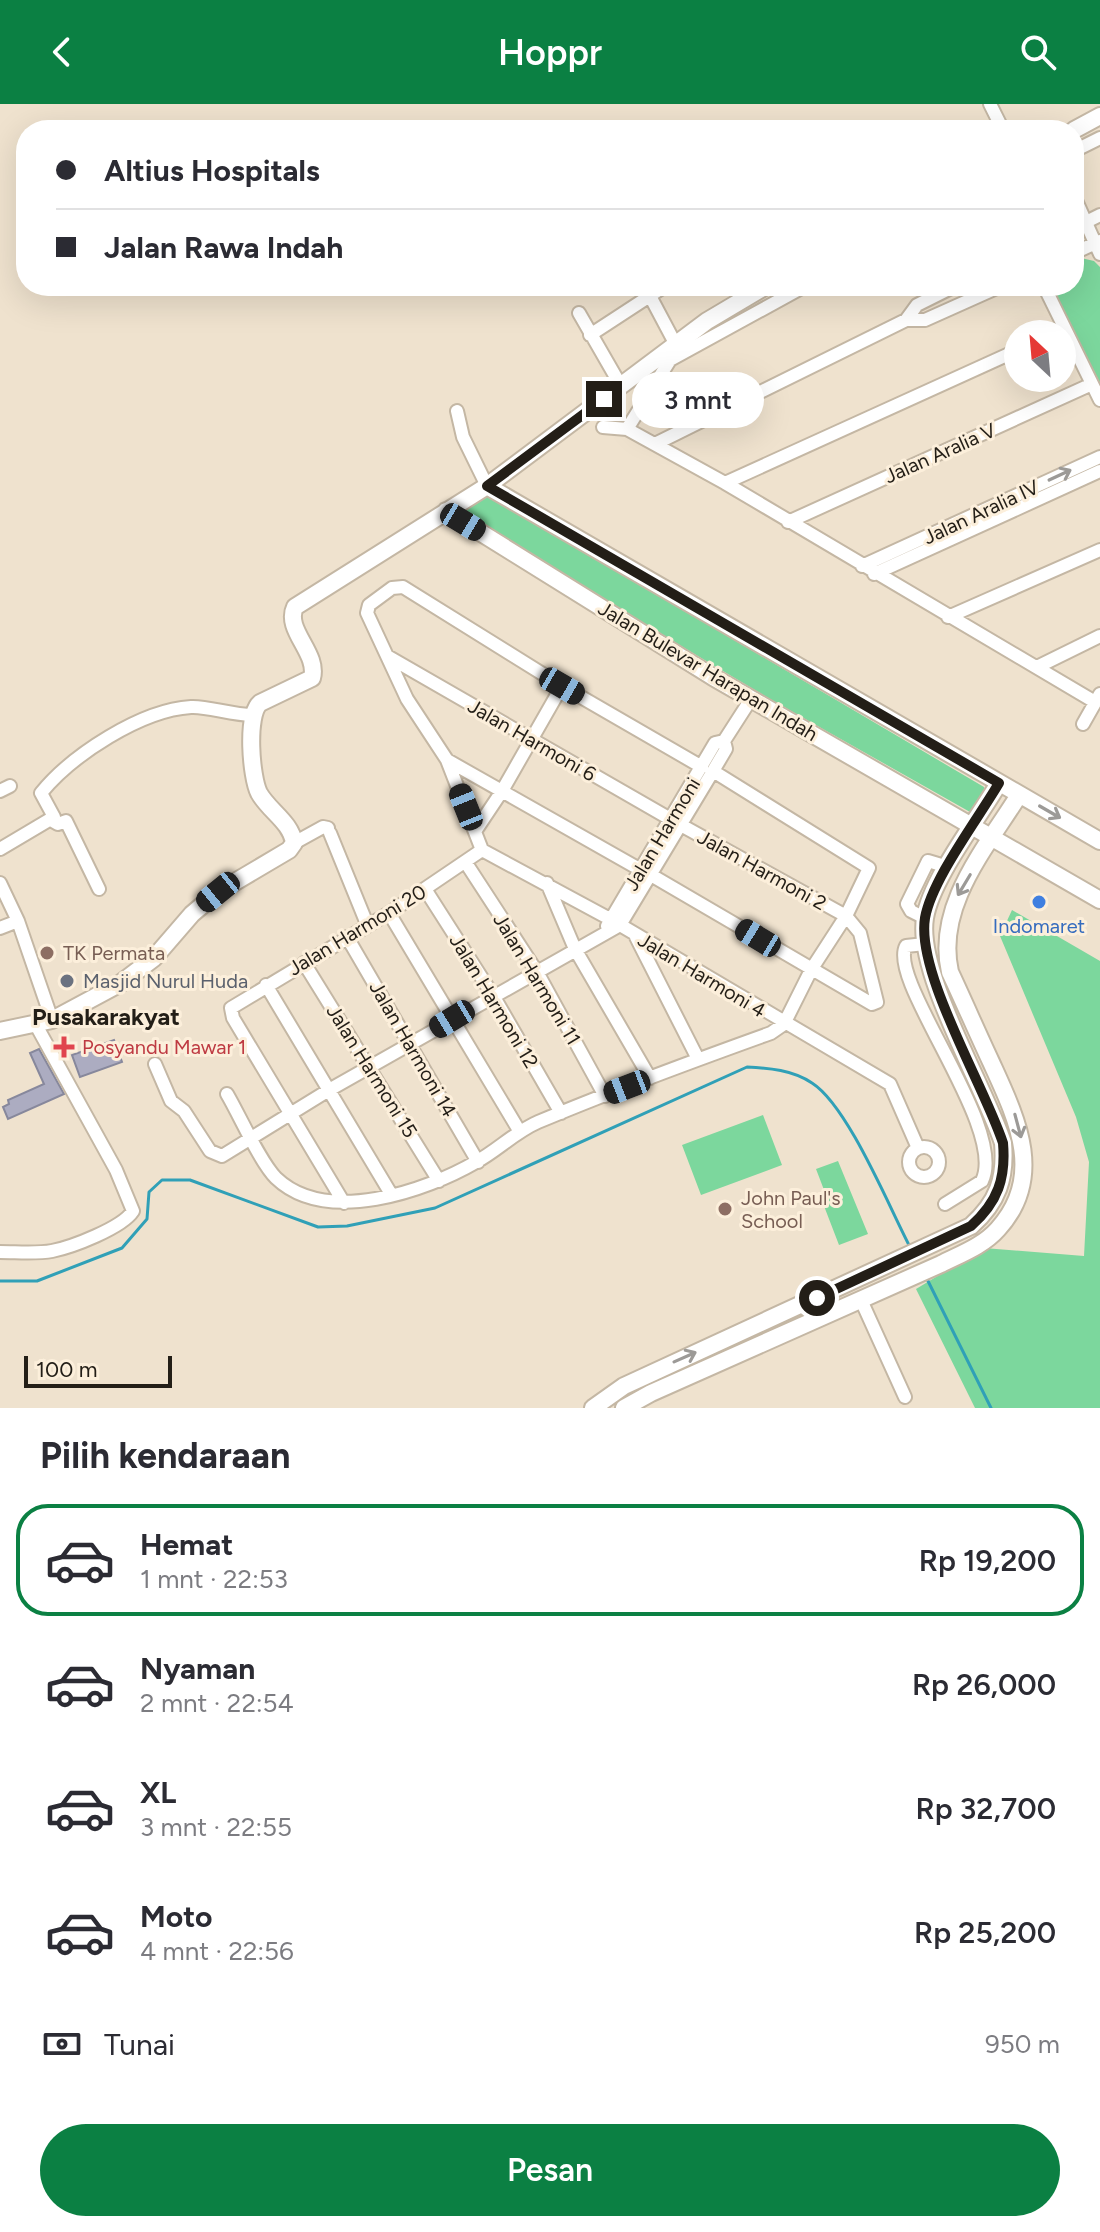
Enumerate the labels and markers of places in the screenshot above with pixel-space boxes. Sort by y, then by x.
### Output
marker: Indomaret [1030,893,1048,911]
place label: Indomaret [993,914,1085,938]
place label: TK Permata [63,941,165,965]
marker: TK Permata [38,944,56,962]
place label: Masjid Nurul Huda [83,969,248,993]
marker: Masjid Nurul Huda [58,972,76,990]
place label: Posyandu Mawar 1 [82,1035,246,1059]
marker: Posyandu Mawar 1 [53,1036,75,1058]
place label: John Paul's School [741,1186,841,1233]
marker: John Paul's School [716,1200,734,1218]

